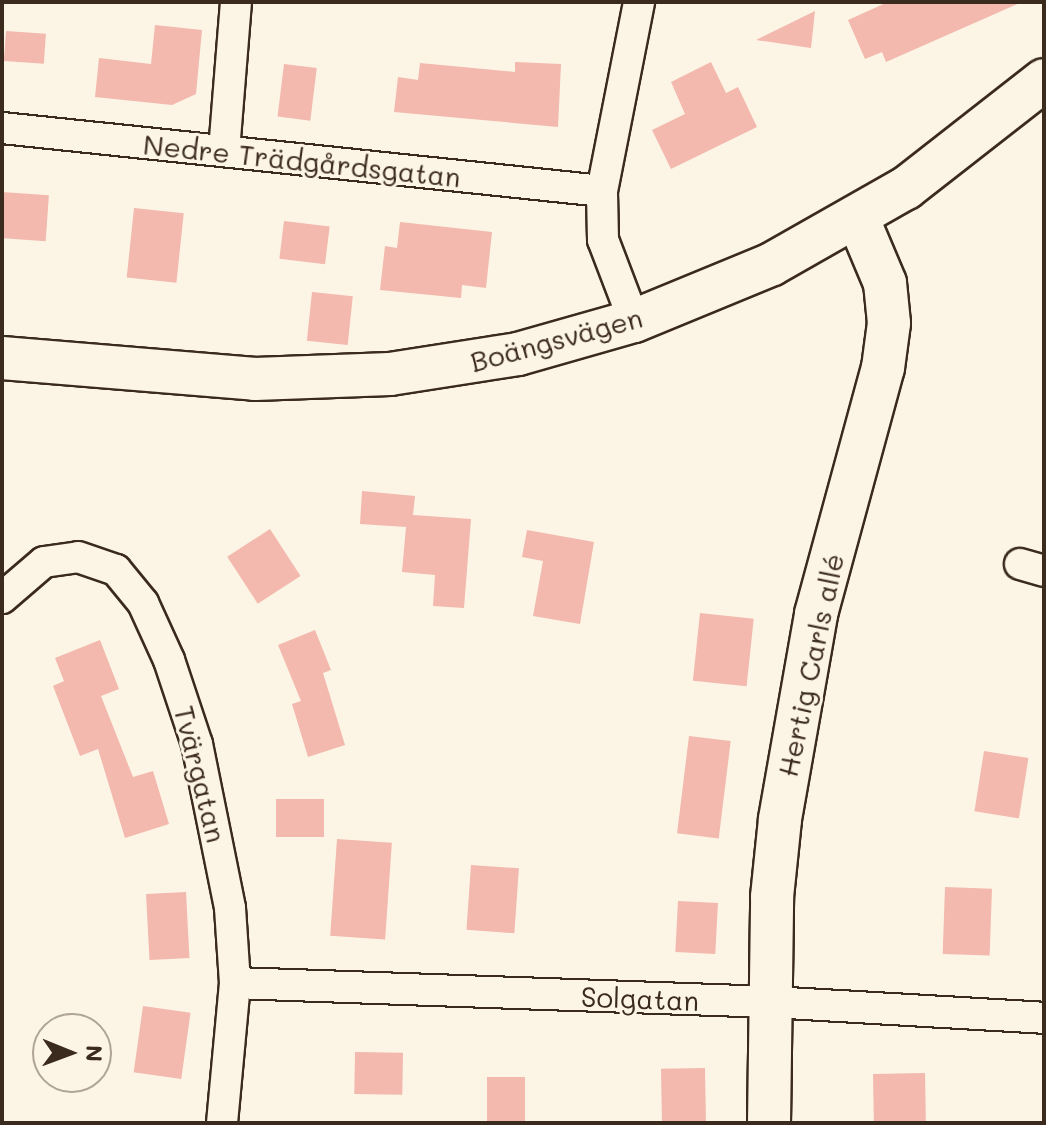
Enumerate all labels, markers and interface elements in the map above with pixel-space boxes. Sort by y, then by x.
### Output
street label: Nedre Trädgårdsgatan [142,127,462,193]
street label: Boängsvägen [466,300,646,378]
street label: Hertig Carls allé [770,550,850,780]
street label: Tvärgatan [168,702,234,846]
street label: Solgatan [580,979,700,1017]
north arrow [32,1013,112,1093]
text: N [80,1045,109,1062]

